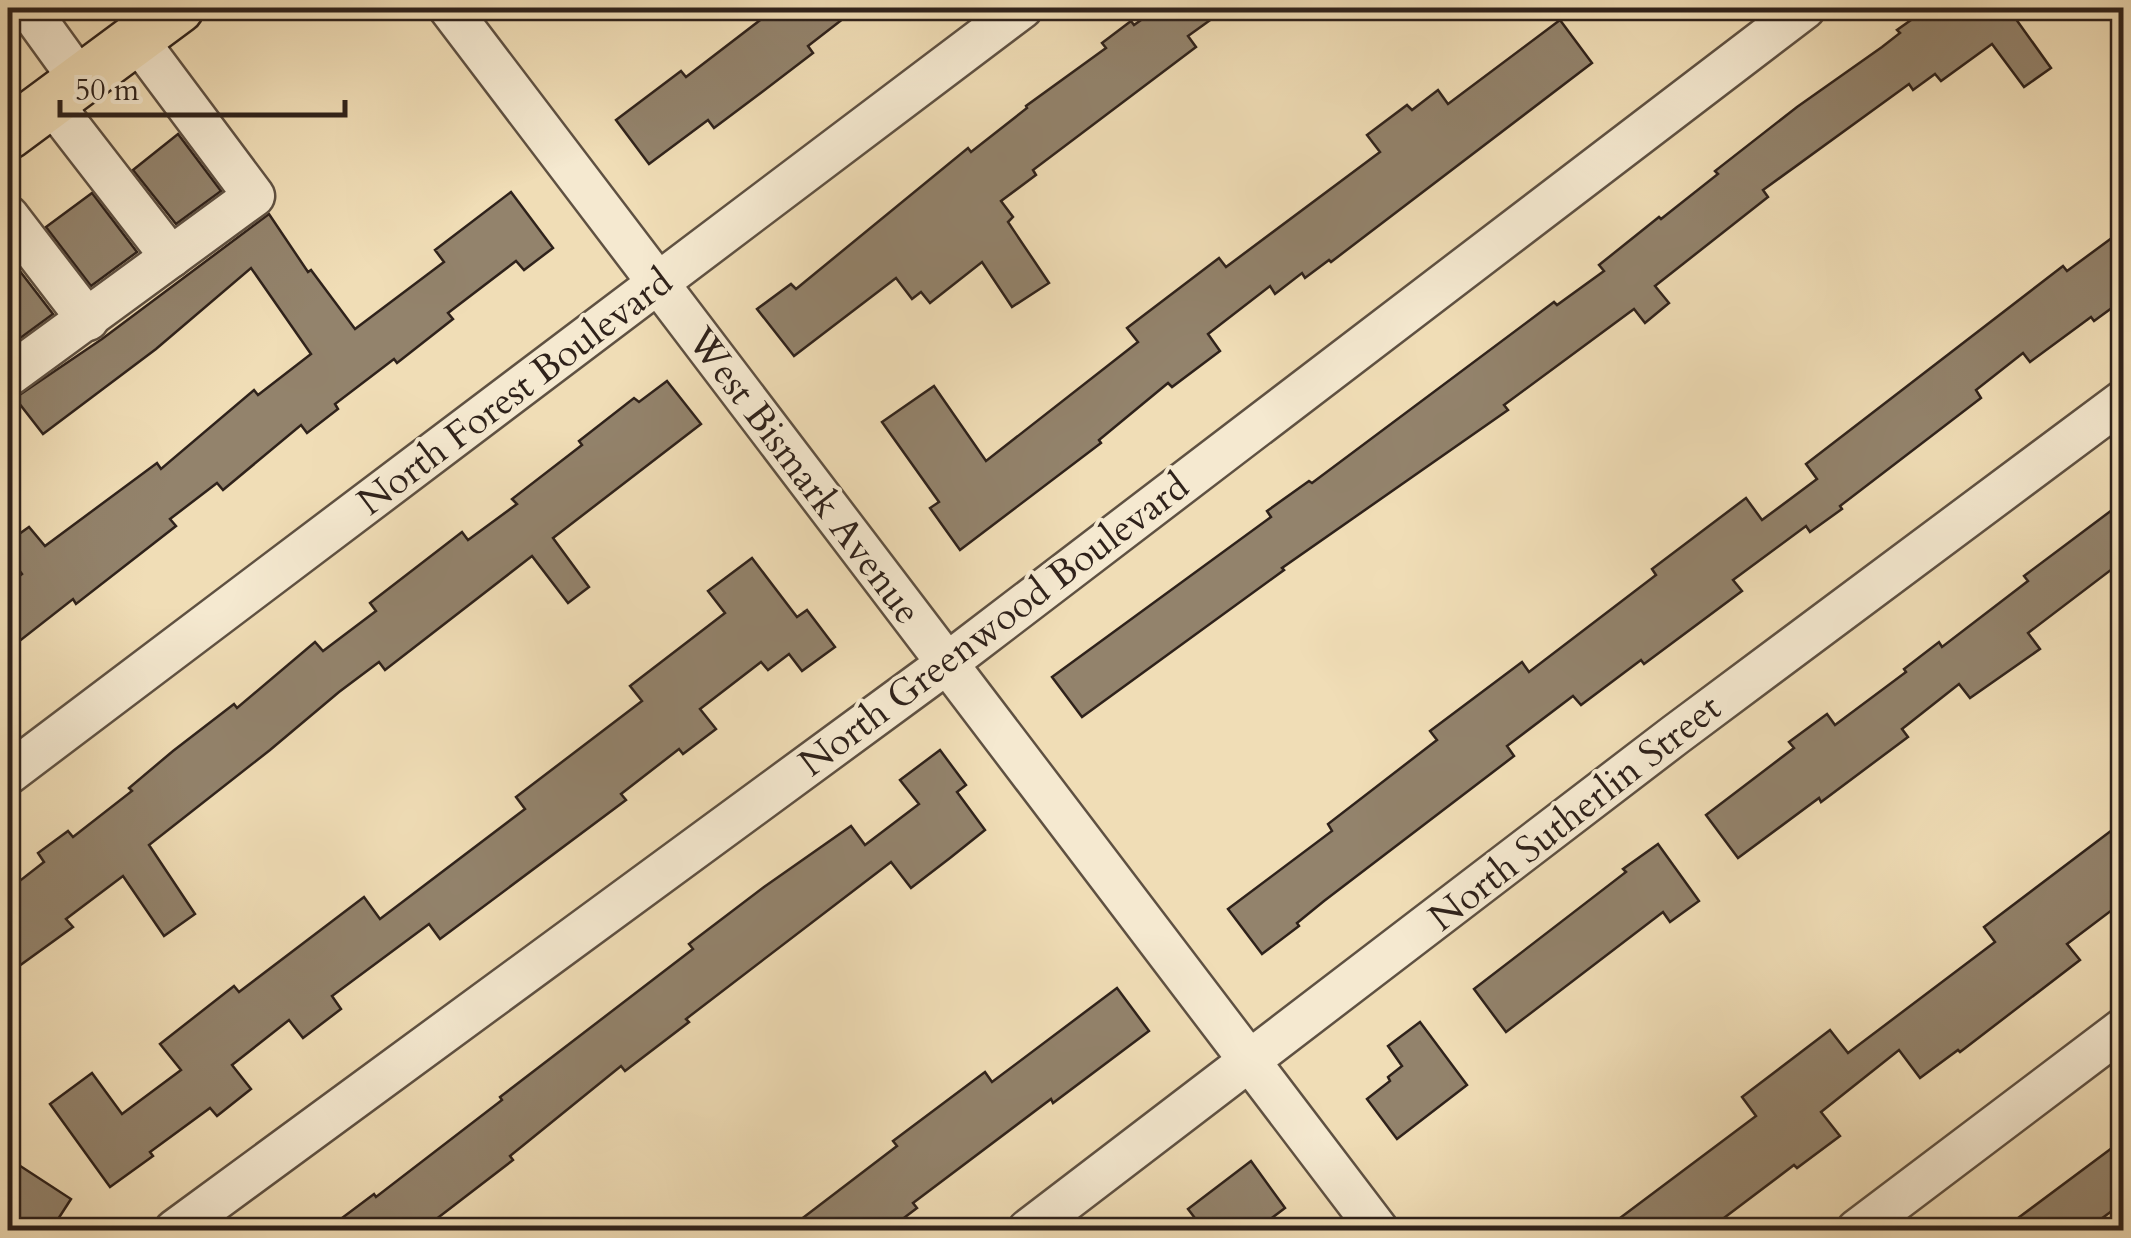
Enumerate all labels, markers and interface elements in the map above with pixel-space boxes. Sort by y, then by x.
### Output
scale bar [60,55,345,117]
text: 50 m [75,70,140,111]
street label: North Forest Boulevard [347,256,683,528]
street label: West Bismark Avenue [674,316,933,635]
street label: North Greenwood Boulevard [788,461,1200,789]
street label: North Sutherlin Street [1418,683,1732,943]

